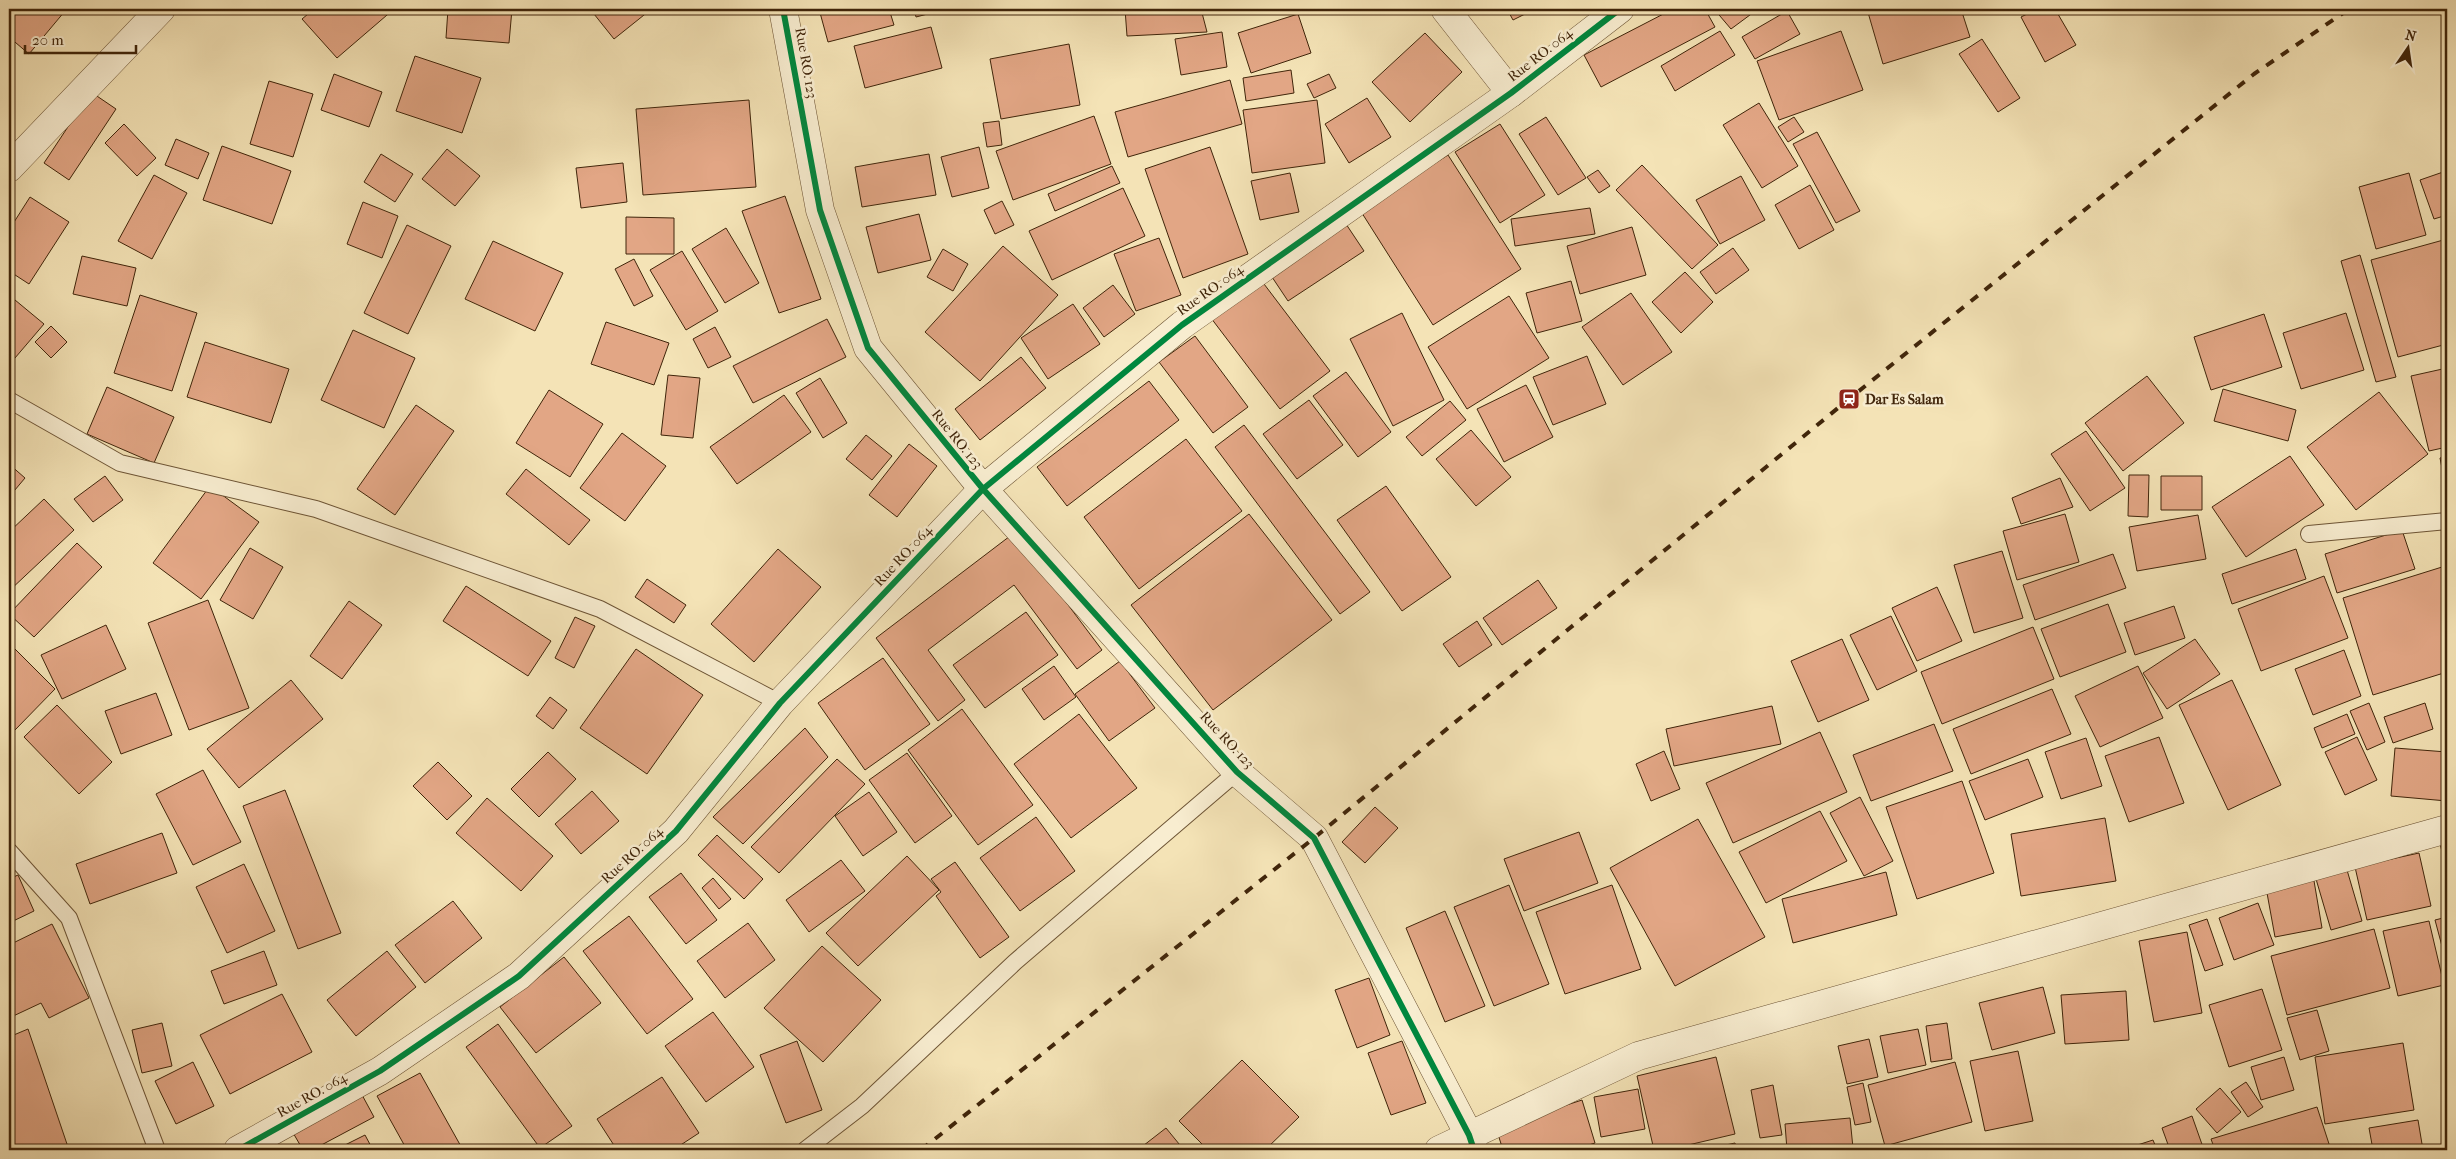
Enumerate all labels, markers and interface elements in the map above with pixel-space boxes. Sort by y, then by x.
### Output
scale bar [25,22,136,54]
north arrow [2384,22,2434,72]
street label: Rue RO. 064 [1504,24,1576,86]
street label: Rue RO. 123 [791,26,821,100]
text: N [2404,26,2418,45]
text: 20 m [32,31,64,49]
street label: Rue RO. 064 [1173,260,1247,319]
station icon: Dar Es Salam [1837,387,1861,411]
place label: Dar Es Salam [1865,391,1944,408]
street label: Rue RO. 123 [928,406,986,472]
street label: Rue RO. 064 [870,521,936,590]
street label: Rue RO. 123 [1196,708,1258,772]
street label: Rue RO. 064 [598,822,667,887]
street label: Rue RO. 064 [274,1068,351,1121]

